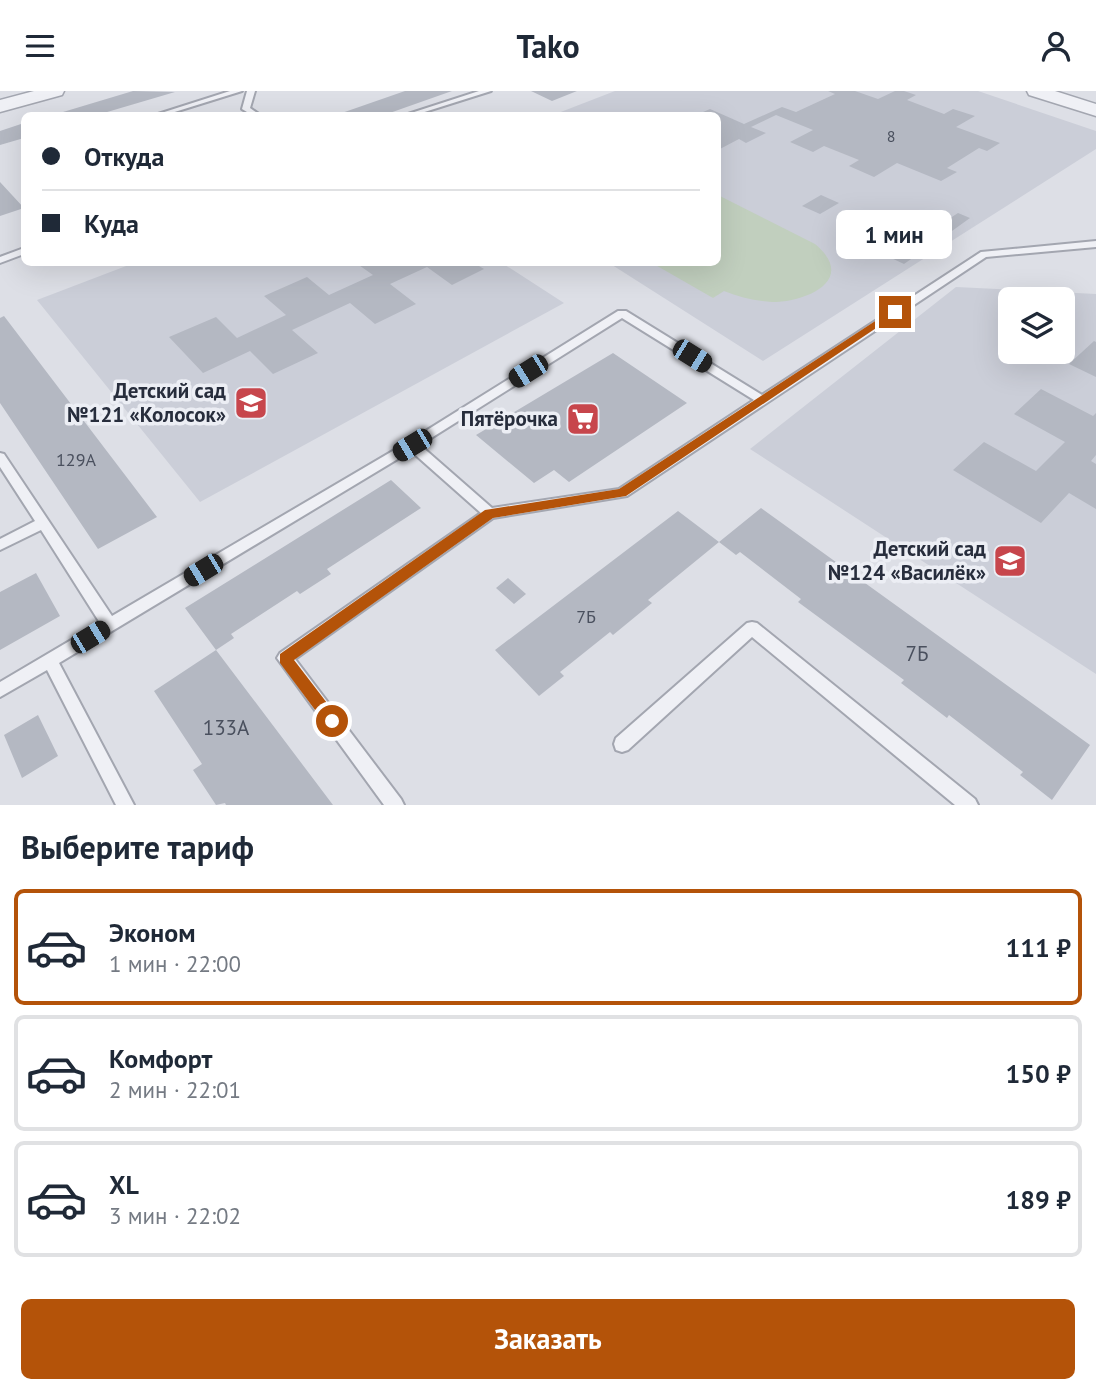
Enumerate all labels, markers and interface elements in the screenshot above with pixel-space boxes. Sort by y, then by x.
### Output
text: Tako [516,25,580,67]
icon: menu [21,27,59,65]
icon: person [1037,27,1075,65]
house number: 8 [887,126,895,146]
text: Откуда [84,140,164,173]
text: Куда [84,207,139,240]
callout: 1 мин [837,211,953,259]
text: 1 мин [864,220,924,249]
map controls [998,287,1075,364]
button: layers [998,287,1075,364]
route end [879,296,911,328]
car [669,336,716,376]
car [505,351,552,391]
place label: Детский сад №121 «Колосок» [67,377,226,428]
school or university icon: Детский сад №121 «Колосок» [232,384,270,422]
supermarket icon: Пятёрочка [564,400,602,438]
place label: Пятёрочка [461,405,558,432]
car [389,425,436,465]
house number: 129А [56,448,96,471]
place label: Детский сад №124 «Василёк» [828,535,986,586]
school or university icon: Детский сад №124 «Василёк» [991,542,1029,580]
car [180,550,227,590]
house number: 7Б [576,605,596,628]
car [67,617,114,657]
house number: 7Б [906,640,929,667]
route start [316,705,348,737]
house number: 133А [203,714,250,741]
text: Выберите тариф [21,826,254,868]
icon: car [25,916,88,979]
text: Эконом [109,916,196,949]
text: 111 ₽ [1005,931,1071,964]
text: 1 мин · 22:00 [109,949,241,978]
icon: car [25,1042,88,1105]
text: Комфорт [109,1042,212,1075]
text: 150 ₽ [1005,1057,1071,1090]
text: 2 мин · 22:01 [109,1075,241,1104]
icon: car [25,1168,88,1231]
text: XL [109,1168,139,1201]
text: 189 ₽ [1005,1183,1071,1216]
text: 3 мин · 22:02 [109,1201,241,1230]
button: Заказать [21,1299,1075,1379]

